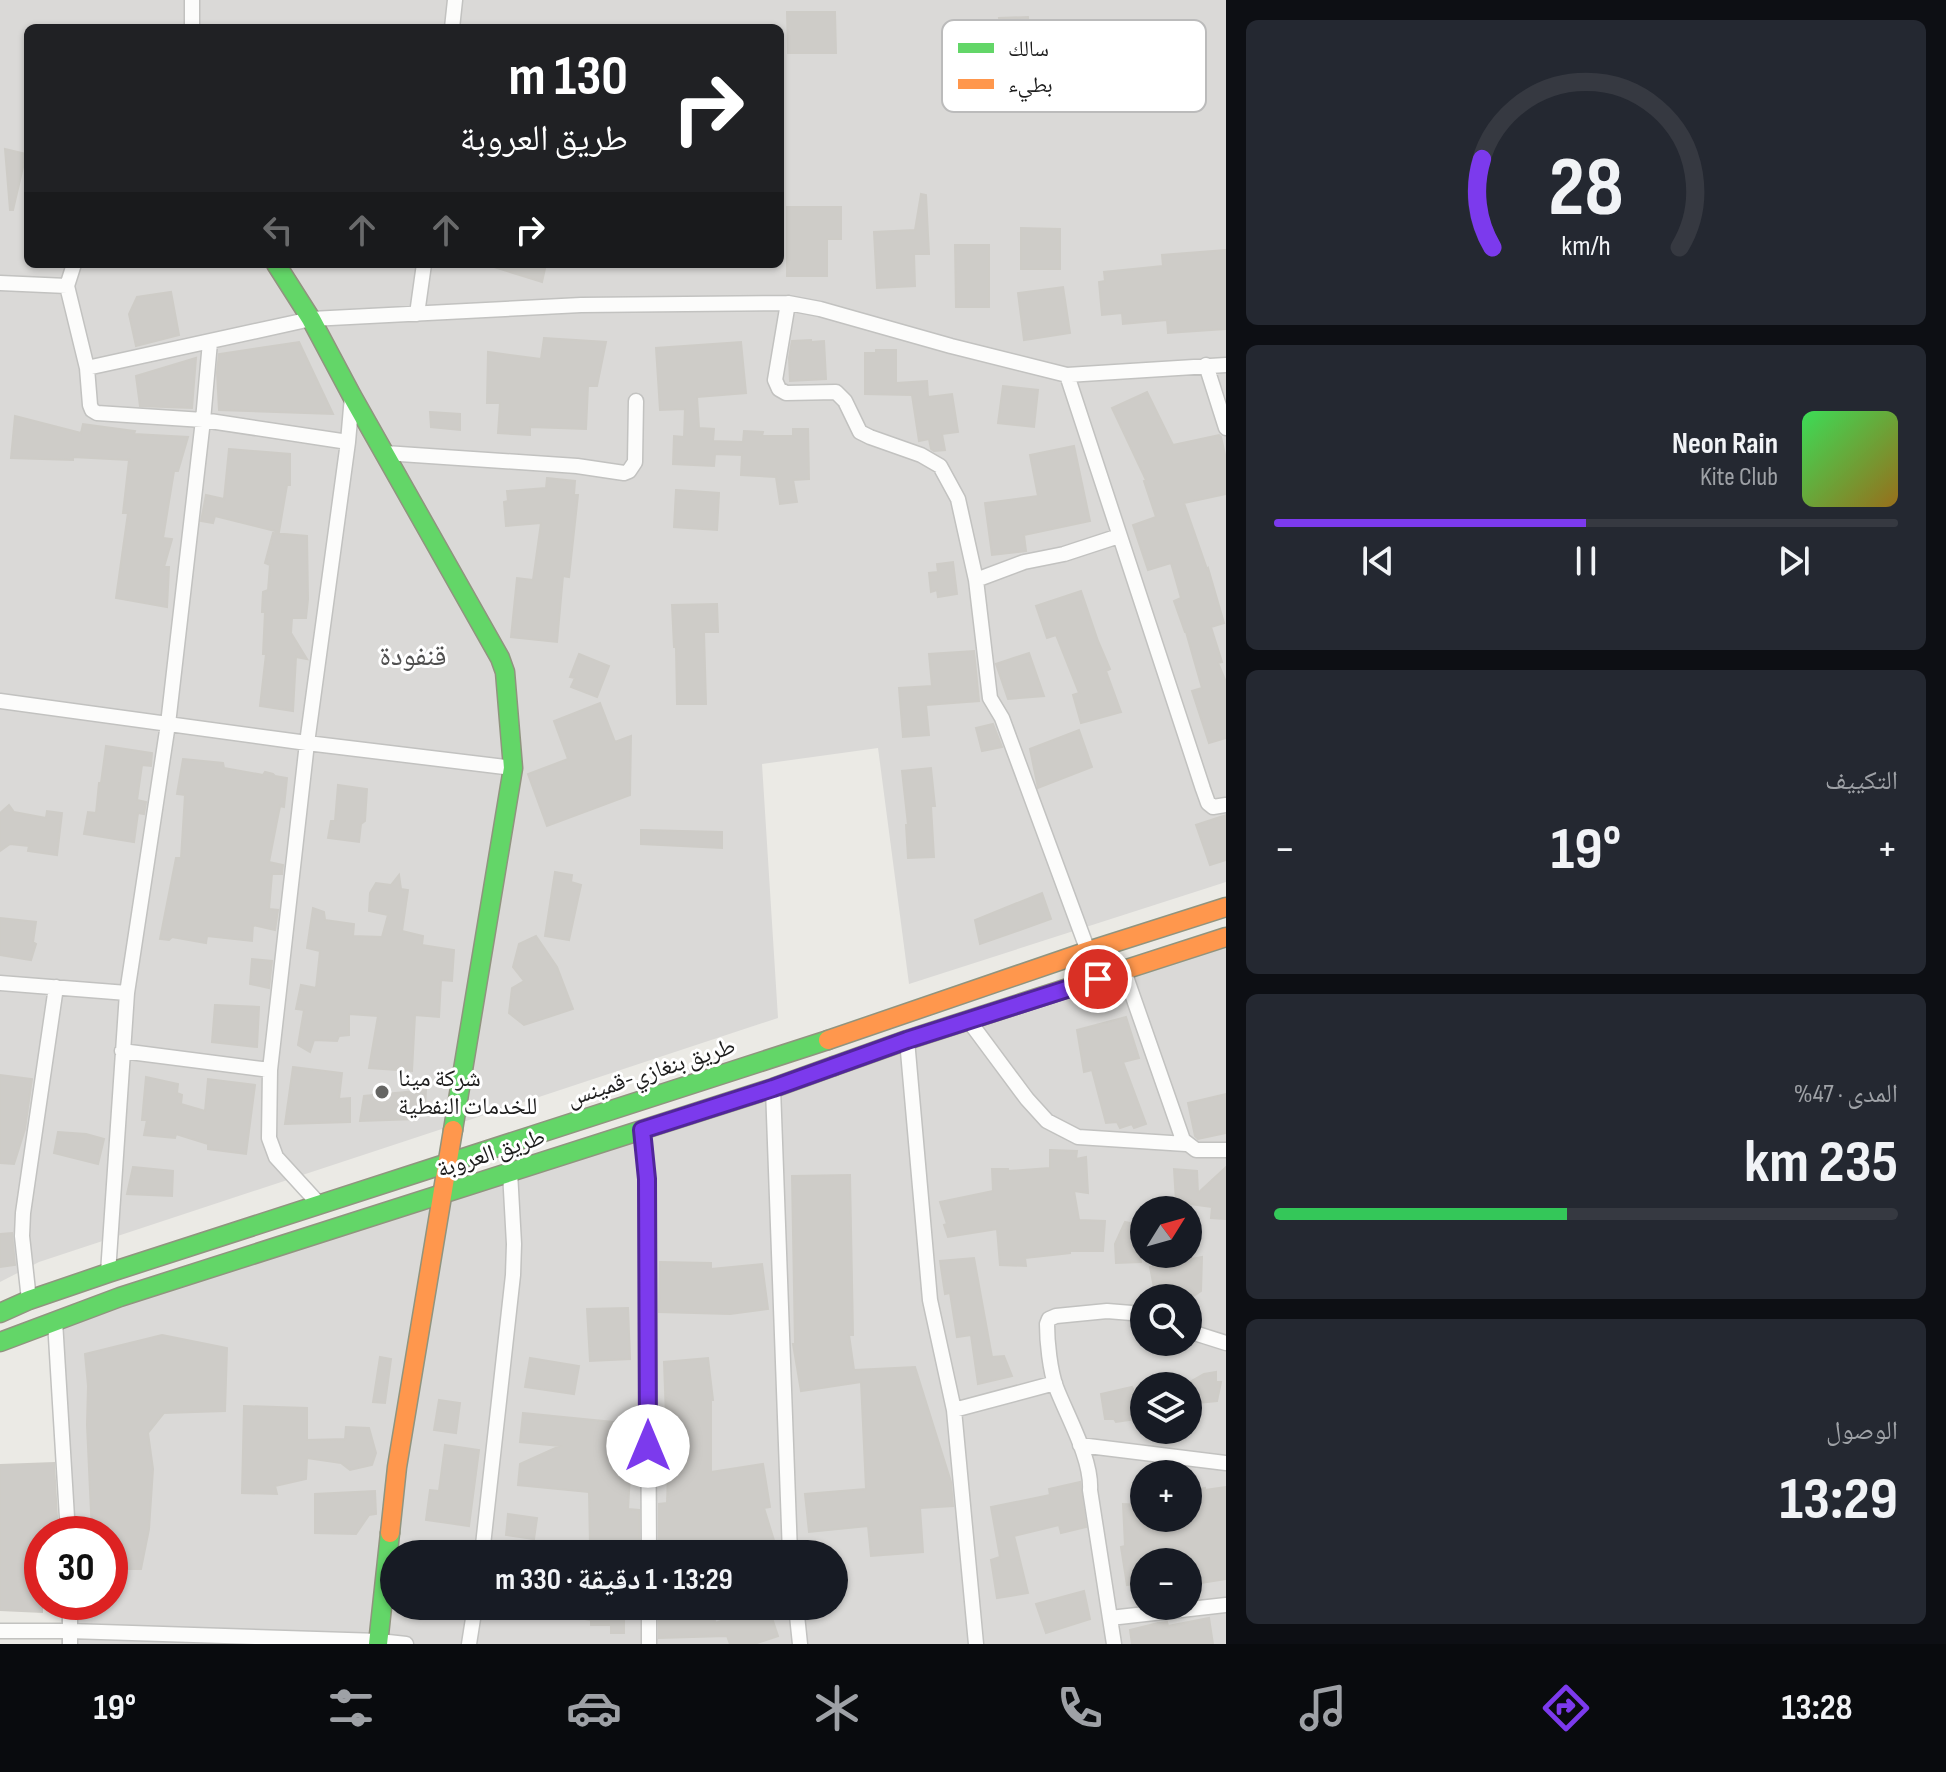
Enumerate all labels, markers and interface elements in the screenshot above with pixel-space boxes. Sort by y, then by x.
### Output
legend [942,20,1206,112]
text: سالك [1008,36,1049,63]
text: 130 m [508,44,628,111]
icon: right [656,56,760,160]
text: بطيء [1008,72,1053,102]
text: طريق العروبة [460,118,628,161]
text: 28 [1548,139,1624,239]
icon: left [256,208,300,252]
icon: ahead [340,208,384,252]
icon: ahead [424,208,468,252]
icon: right [508,208,552,252]
text: km/h [1561,230,1611,265]
text: Neon Rain [1672,426,1778,462]
text: Kite Club [1700,462,1778,493]
icon: previous [1356,539,1400,583]
icon: pause [1564,539,1608,583]
icon: next [1772,539,1816,583]
district label: قنفودة [380,640,446,673]
text: التكييف [1825,766,1898,797]
text: 19° [1551,814,1621,886]
text: − [1274,823,1296,876]
text: + [1876,823,1898,876]
pin [1064,945,1132,1013]
icon: arrive [1076,957,1120,1001]
street label: طريق بنغازي-قمينس [563,1031,740,1117]
place label: شركة مينا للخدمات النفطية [398,1064,537,1121]
text: المدى · 47% [1794,1079,1898,1110]
marker: شركة مينا للخدمات النفطية [373,1083,391,1101]
street label: طريق العروبة [433,1122,549,1184]
text: 235 km [1744,1127,1898,1199]
north arrow [1130,1196,1202,1268]
map controls [1130,1196,1202,1620]
button: search [1130,1284,1202,1356]
button: layers [1130,1372,1202,1444]
position arrow [606,1404,690,1488]
text: الوصول [1826,1416,1898,1447]
button: + [1130,1460,1202,1532]
text: 13:29 [1780,1464,1898,1536]
speed limit sign: 30 [24,1516,128,1620]
button: − [1130,1548,1202,1620]
text: 13:29 · 1 دقيقة · 330 m [495,1562,733,1598]
icon: filters [323,1680,379,1736]
icon: car [566,1680,622,1736]
icon: climate [809,1680,865,1736]
icon: phone [1052,1680,1108,1736]
icon: music [1295,1680,1351,1736]
icon: directions [1538,1680,1594,1736]
text: 19° [94,1687,136,1730]
text: 13:28 [1781,1687,1852,1730]

